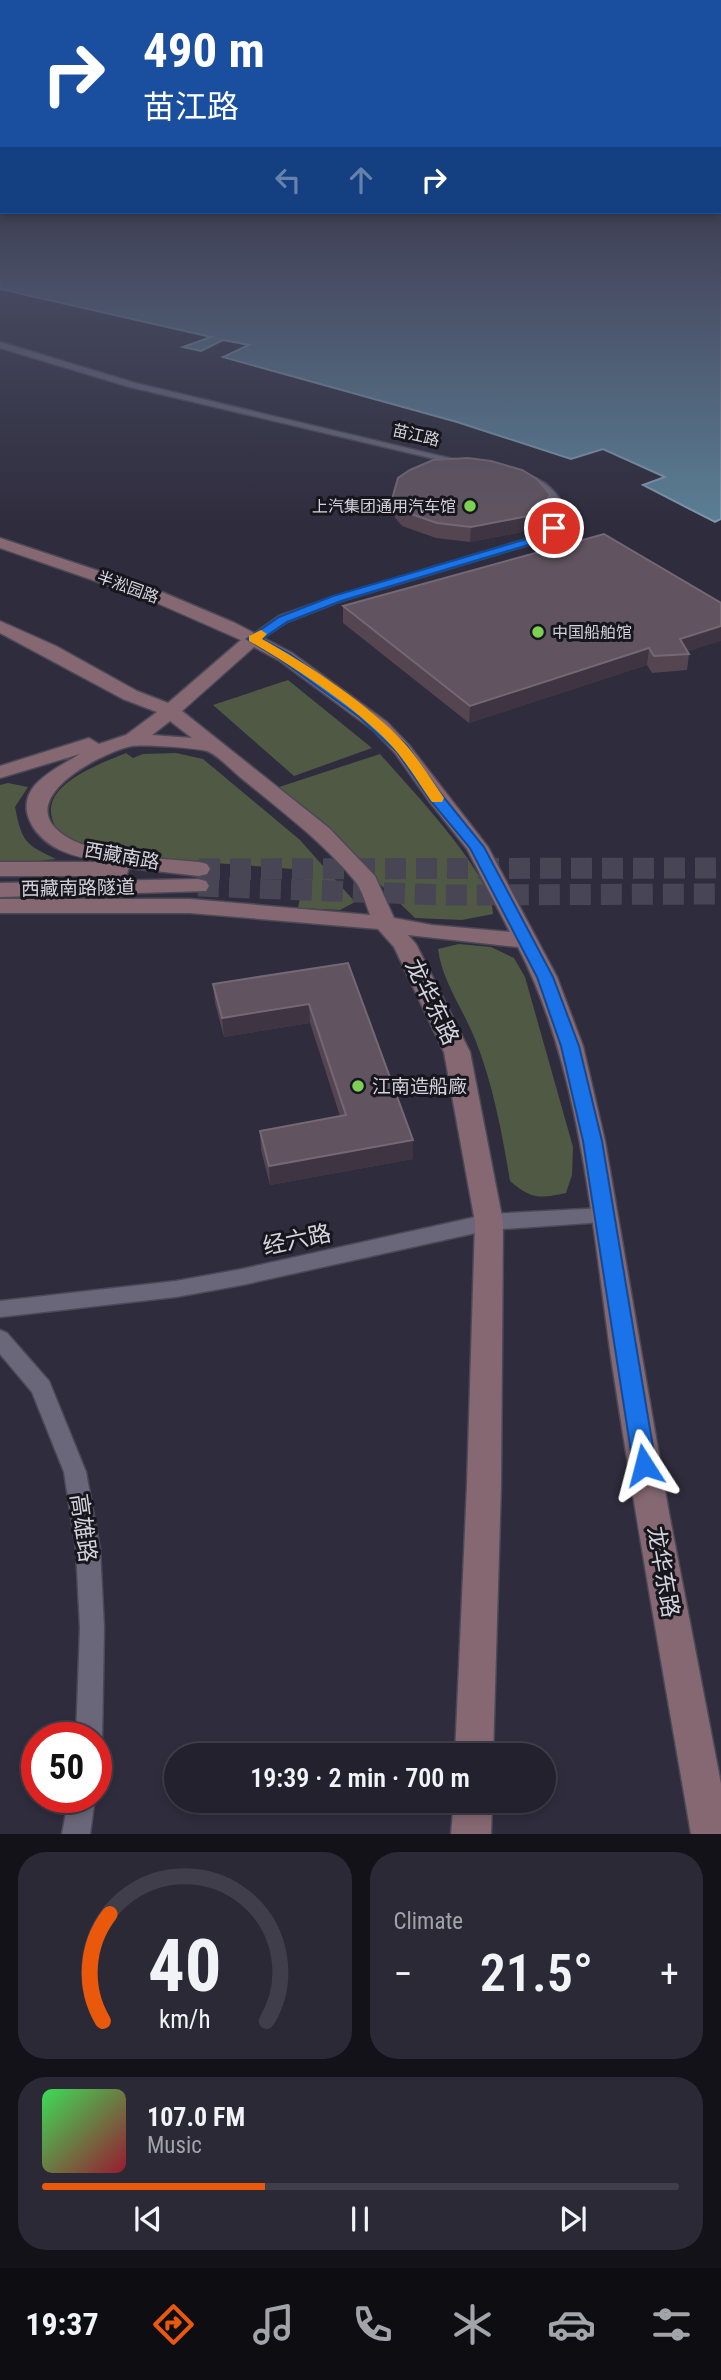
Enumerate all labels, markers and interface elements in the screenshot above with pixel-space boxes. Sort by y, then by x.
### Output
text: 490 m [143,22,265,79]
icon: right [28,28,119,119]
text: 苗江路 [143,88,239,126]
icon: left [269,161,307,199]
icon: ahead [342,161,380,199]
icon: right [415,161,453,199]
street label: 苗江路 [390,420,442,450]
place label: 上汽集团通用汽车馆 [312,497,456,516]
marker: 上汽集团通用汽车馆 [462,498,478,514]
pin [524,498,584,558]
icon: arrive [535,509,573,547]
street label: 半淞园路 [95,567,161,607]
place label: 中国船舶馆 [552,623,632,642]
marker: 中国船舶馆 [530,624,546,640]
street label: 西藏南路 [83,838,161,874]
street label: 西藏南路隧道 [21,876,135,900]
street label: 龙华东路 [400,955,464,1049]
place label: 江南造船廠 [372,1075,467,1098]
marker: 江南造船廠 [350,1078,366,1094]
street label: 经六路 [260,1220,334,1260]
position arrow [607,1428,681,1502]
street label: 高雄路 [65,1492,101,1564]
street label: 龙华东路 [642,1524,684,1620]
speed limit sign: 50 [21,1722,112,1813]
text: 19:39 · 2 min · 700 m [250,1763,470,1793]
text: Climate [394,1908,463,1935]
text: 40 [148,1924,222,2010]
text: 21.5° [480,1943,593,2004]
text: − [394,1952,413,1996]
text: + [660,1952,679,1996]
text: km/h [159,2005,210,2034]
text: 107.0 FM [147,2102,245,2132]
text: Music [147,2132,202,2159]
icon: previous [129,2200,167,2238]
icon: pause [341,2200,379,2238]
icon: next [554,2200,592,2238]
icon: directions [149,2300,198,2349]
icon: music [249,2300,298,2349]
icon: phone [348,2300,397,2349]
icon: climate [448,2300,497,2349]
icon: car [547,2300,596,2349]
icon: filters [647,2300,696,2349]
text: 19:37 [25,2305,99,2343]

